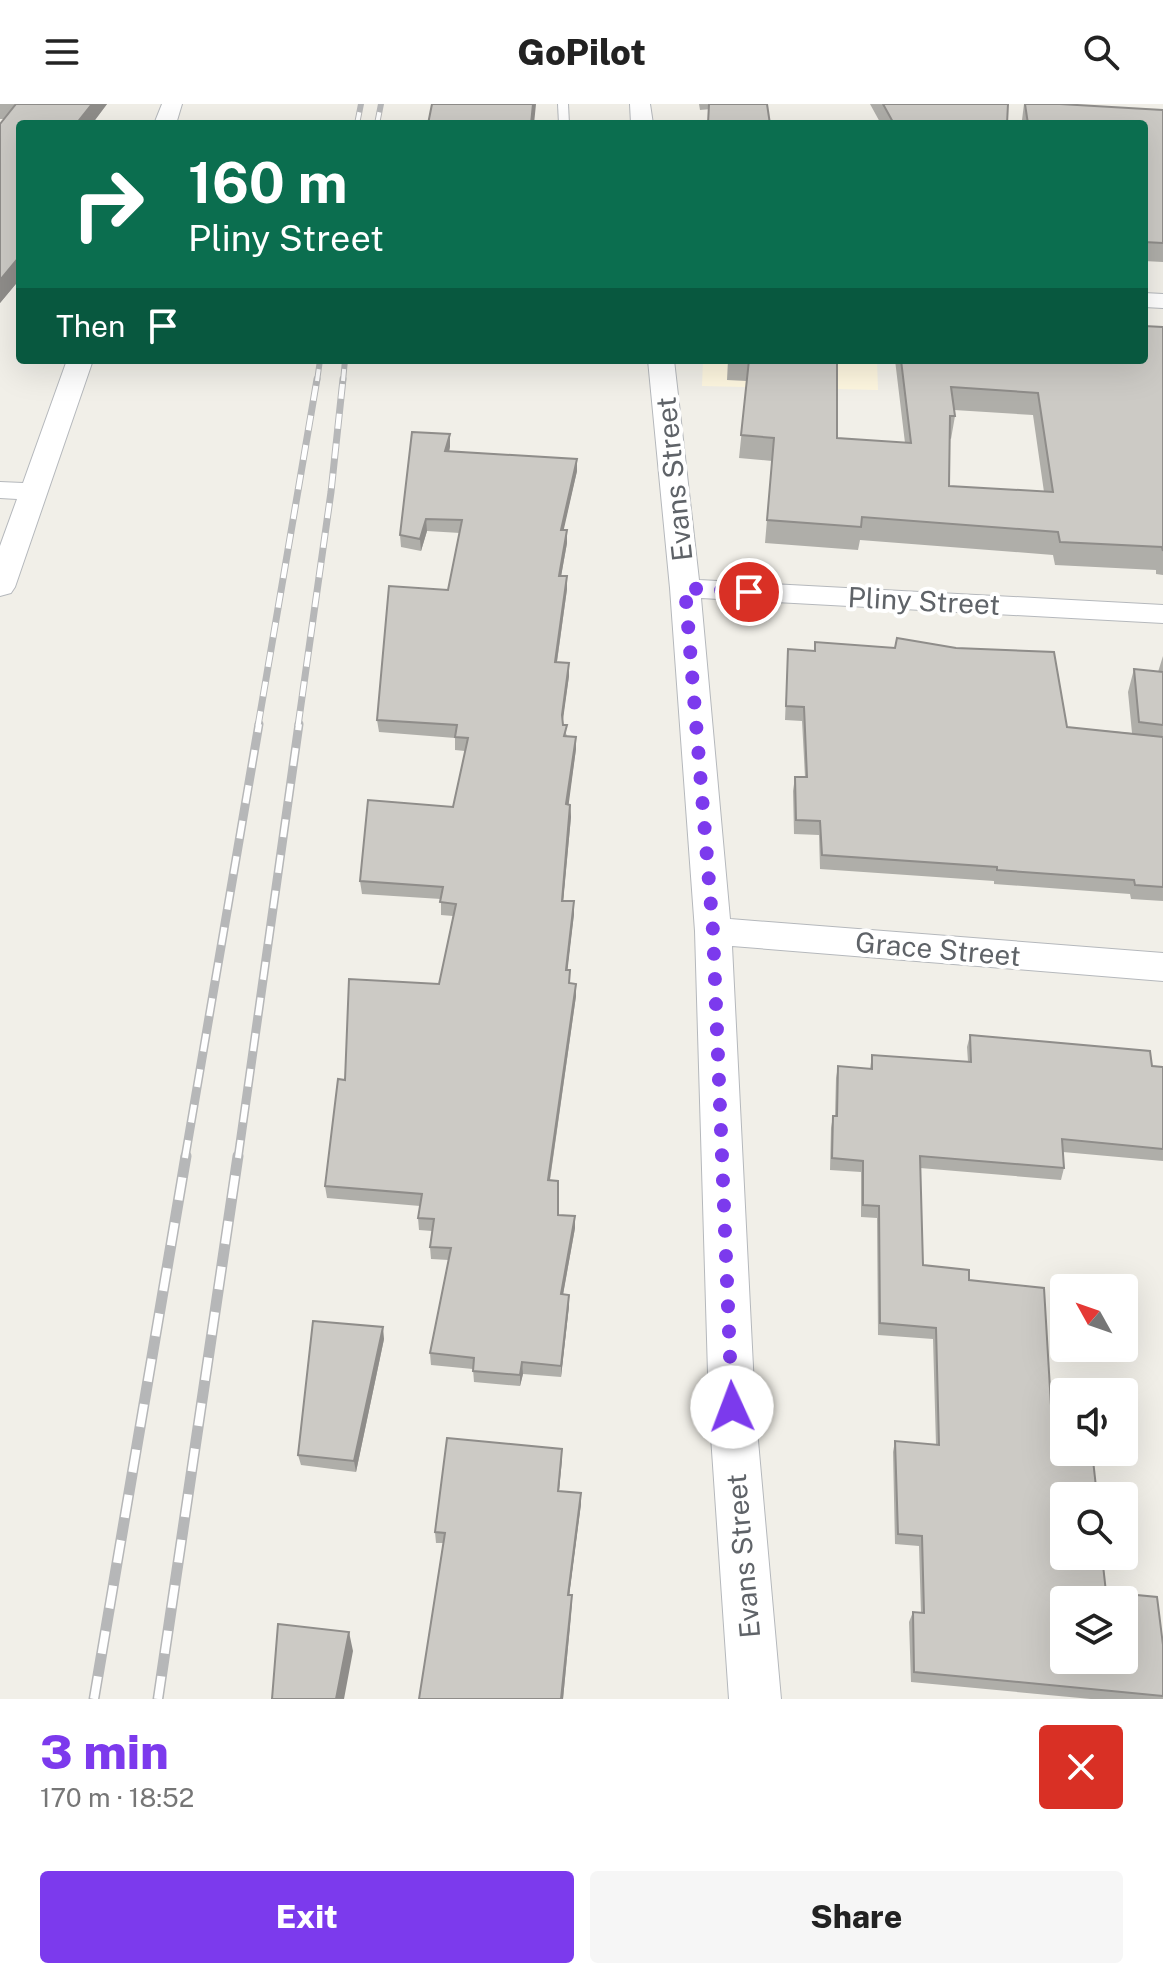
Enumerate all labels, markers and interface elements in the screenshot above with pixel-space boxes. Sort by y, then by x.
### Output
icon: menu [40,30,84,74]
icon: search [1079,30,1123,74]
text: GoPilot [517,31,646,73]
text: 160 m [188,150,348,216]
icon: right [56,152,160,256]
text: Pliny Street [188,217,384,259]
icon: arrive [141,304,185,348]
text: Then [56,308,125,344]
street label: Evans Street [648,395,699,563]
pin [715,558,783,626]
icon: arrive [727,570,771,614]
street label: Pliny Street [847,580,1001,621]
street label: Grace Street [854,925,1022,972]
north arrow [1050,1274,1138,1362]
map controls [1050,1274,1138,1674]
position arrow [690,1365,774,1449]
button: sound [1050,1378,1138,1466]
street label: Evans Street [719,1472,766,1640]
button: search [1050,1482,1138,1570]
button: layers [1050,1586,1138,1674]
text: 3 min [40,1723,169,1780]
button: close [1039,1725,1123,1809]
text: 170 m · 18:52 [40,1782,194,1813]
button: Exit [40,1871,574,1963]
button: Share [590,1871,1123,1963]

